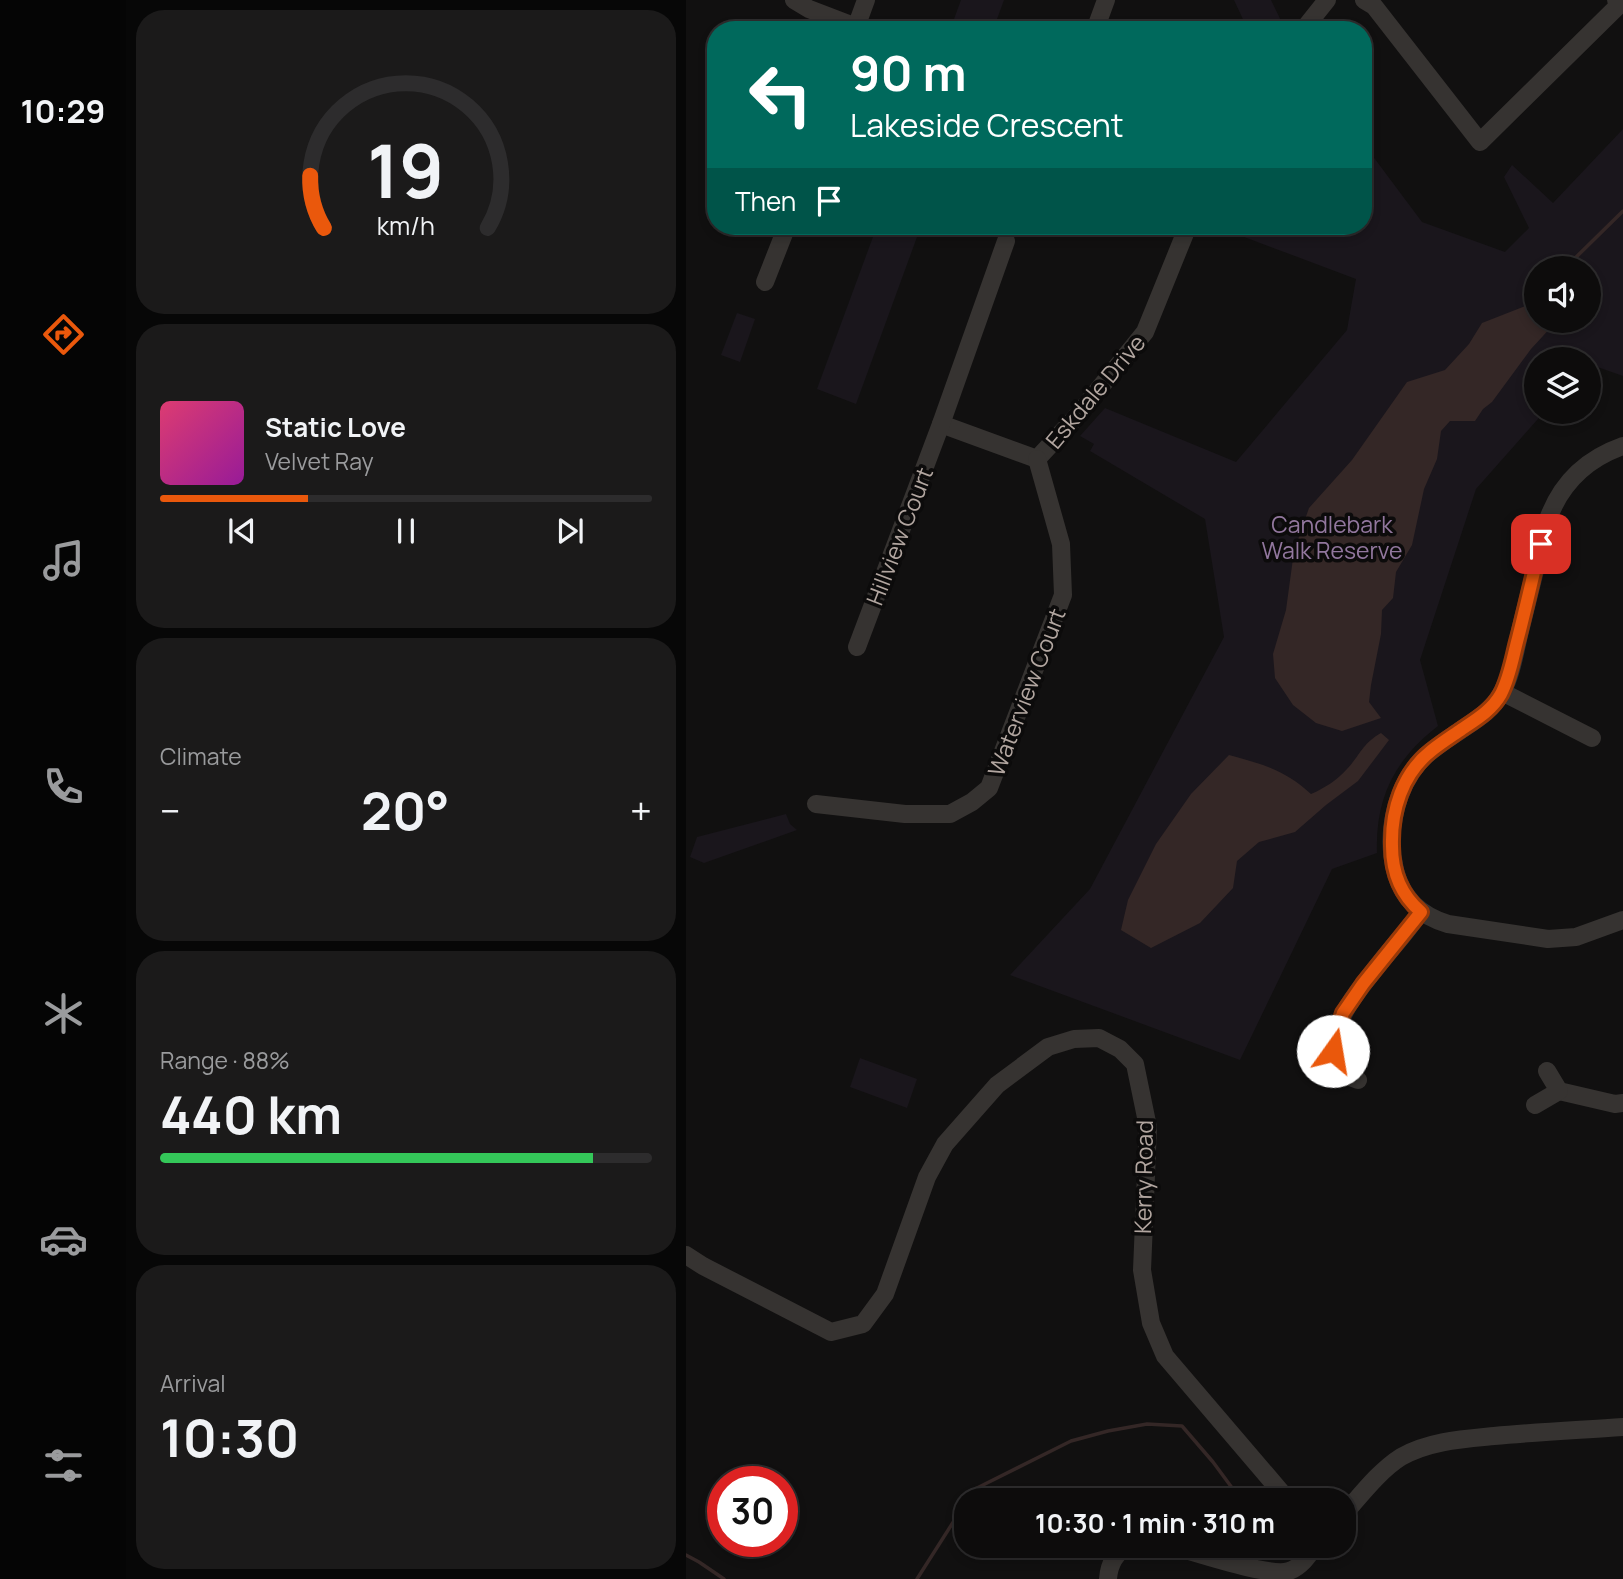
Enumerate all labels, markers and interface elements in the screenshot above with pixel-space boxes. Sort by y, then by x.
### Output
text: 90 m [850,39,967,106]
icon: left [735,49,826,140]
text: 10:29 [21,89,105,133]
text: Lakeside Crescent [850,103,1124,147]
text: 19 [367,120,445,220]
icon: arrive [810,182,848,220]
text: Then [735,183,796,219]
text: km/h [377,208,435,243]
map controls [1524,256,1601,424]
button: sound [1524,256,1601,333]
icon: directions [39,310,88,359]
street label: Eskdale Drive [1038,327,1152,455]
button: layers [1524,347,1601,424]
text: Static Love [265,409,406,445]
text: Velvet Ray [265,445,374,477]
street label: Hillview Court [858,462,940,610]
park label: Candlebark Walk Reserve [1261,508,1403,566]
icon: previous [223,512,261,550]
icon: pause [387,512,425,550]
icon: next [551,512,589,550]
pin [1511,514,1571,574]
icon: arrive [1522,525,1560,563]
icon: music [39,536,88,585]
street label: Waterview Court [979,604,1073,780]
text: Climate [160,740,242,772]
icon: phone [39,762,88,811]
text: 20° [361,775,450,846]
text: − [160,784,181,836]
text: + [630,784,652,836]
icon: climate [39,989,88,1038]
position arrow [1296,1014,1370,1088]
text: Range · 88% [160,1044,290,1076]
text: 440 km [160,1079,342,1150]
street label: Kerry Road [1126,1120,1160,1234]
icon: car [39,1215,88,1264]
text: Arrival [160,1367,226,1399]
text: 10:30 [160,1402,299,1473]
icon: filters [39,1441,88,1490]
speed limit sign: 30 [707,1466,798,1557]
text: 10:30 · 1 min · 310 m [1035,1505,1275,1541]

